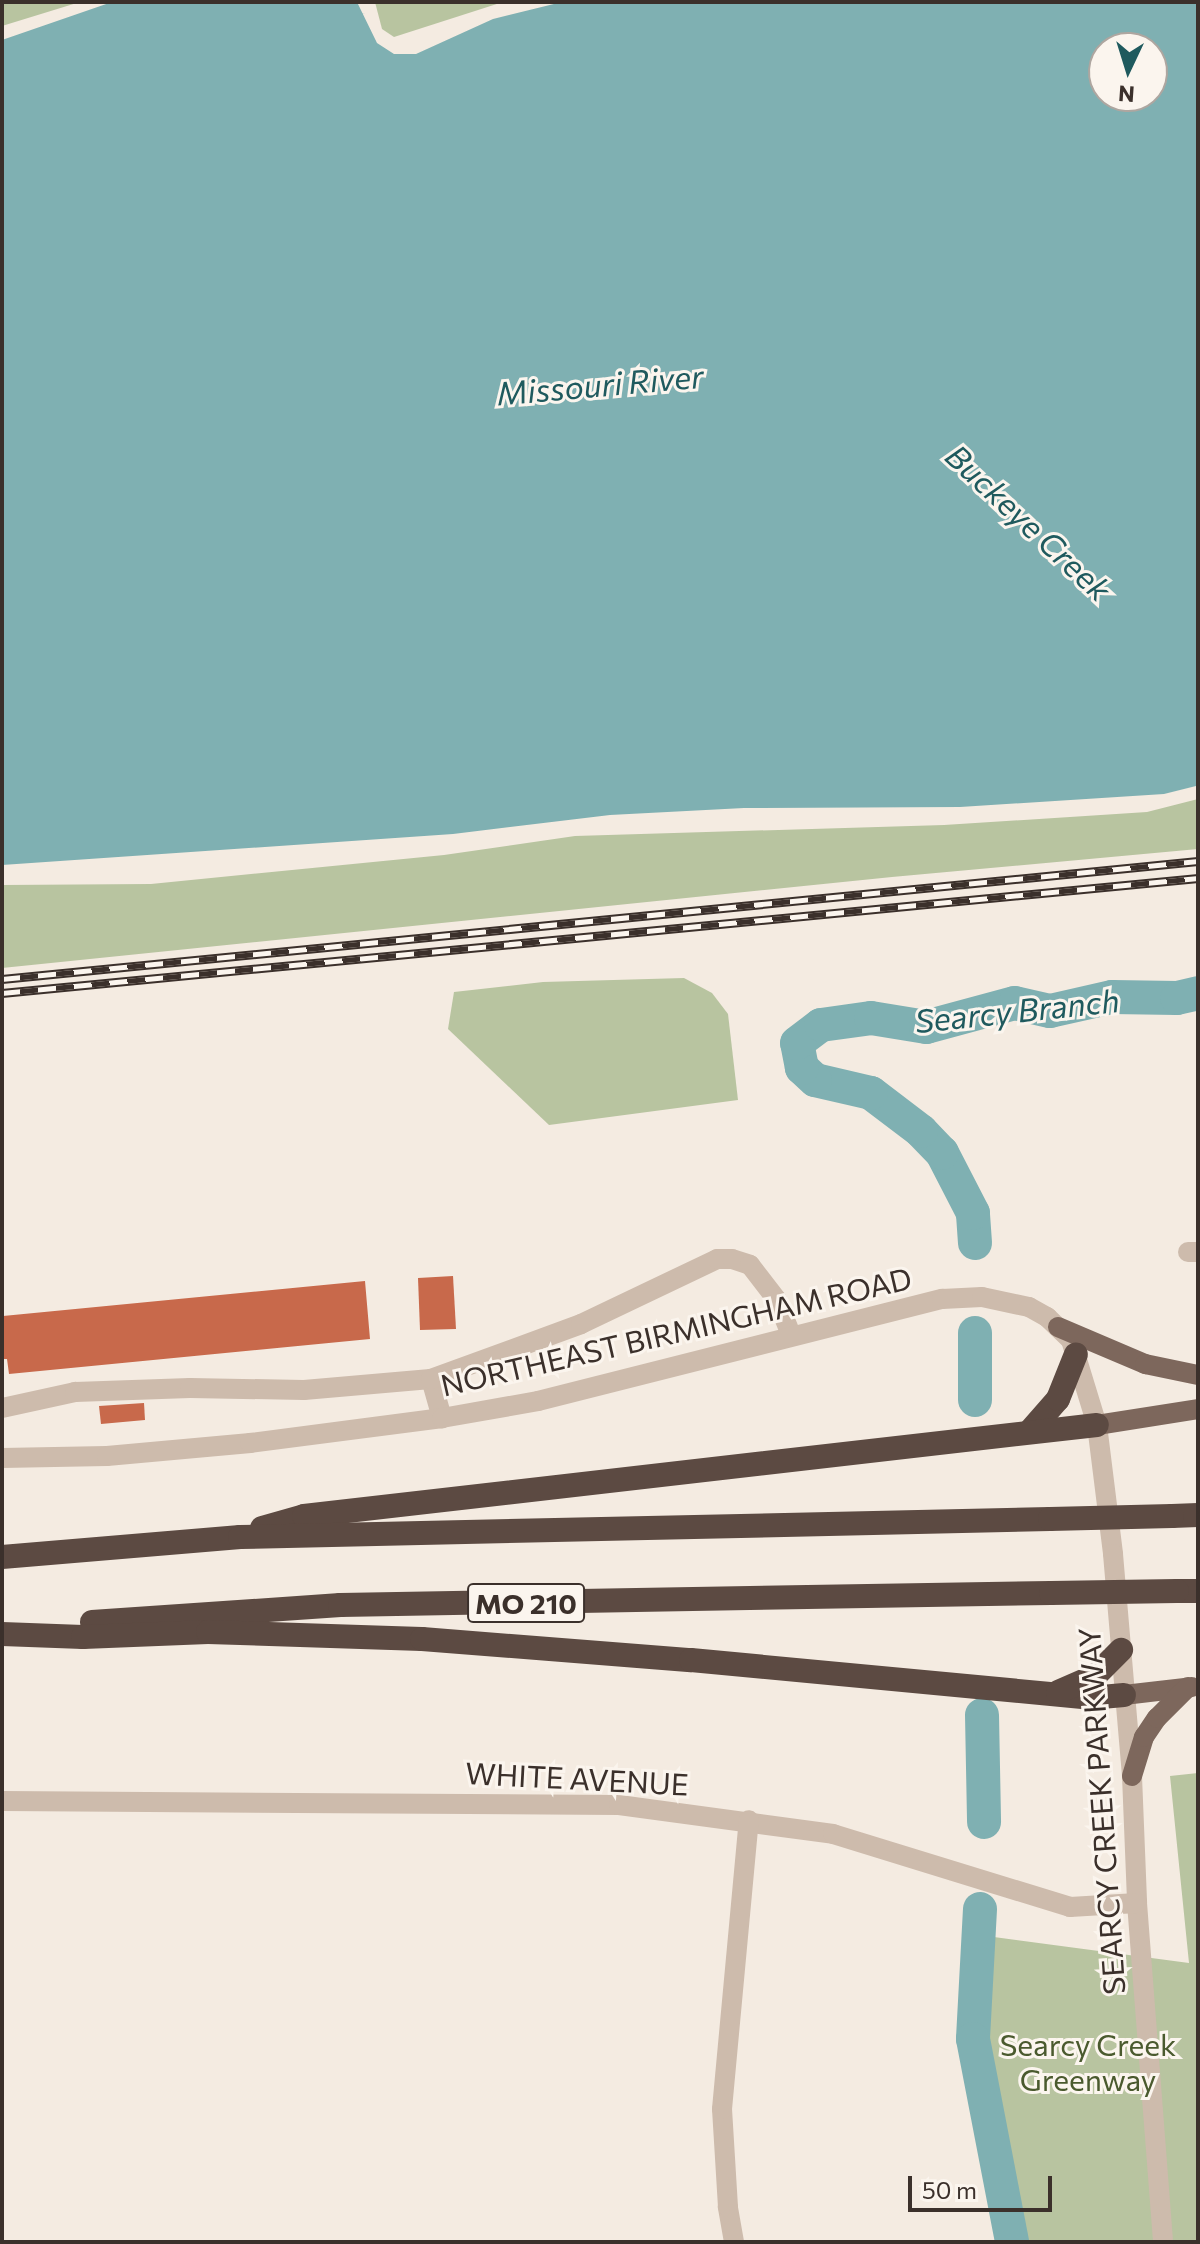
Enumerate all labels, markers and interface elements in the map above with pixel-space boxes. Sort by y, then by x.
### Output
north arrow [1088,32,1168,112]
text: N [1117,80,1136,108]
water label: Missouri River [495,356,705,412]
water label: Buckeye Creek [938,436,1120,608]
water label: Searcy Branch [913,980,1121,1040]
street label: NORTHEAST BIRMINGHAM ROAD [437,1259,915,1403]
road number: MO 210 [466,1579,586,1627]
street label: SEARCY CREEK PARKWAY [1070,1626,1132,1996]
street label: WHITE AVENUE [464,1754,690,1802]
park label: Searcy Creek Greenway [1000,2026,1176,2096]
scale bar [912,2160,1056,2210]
text: 50 m [922,2175,977,2204]

